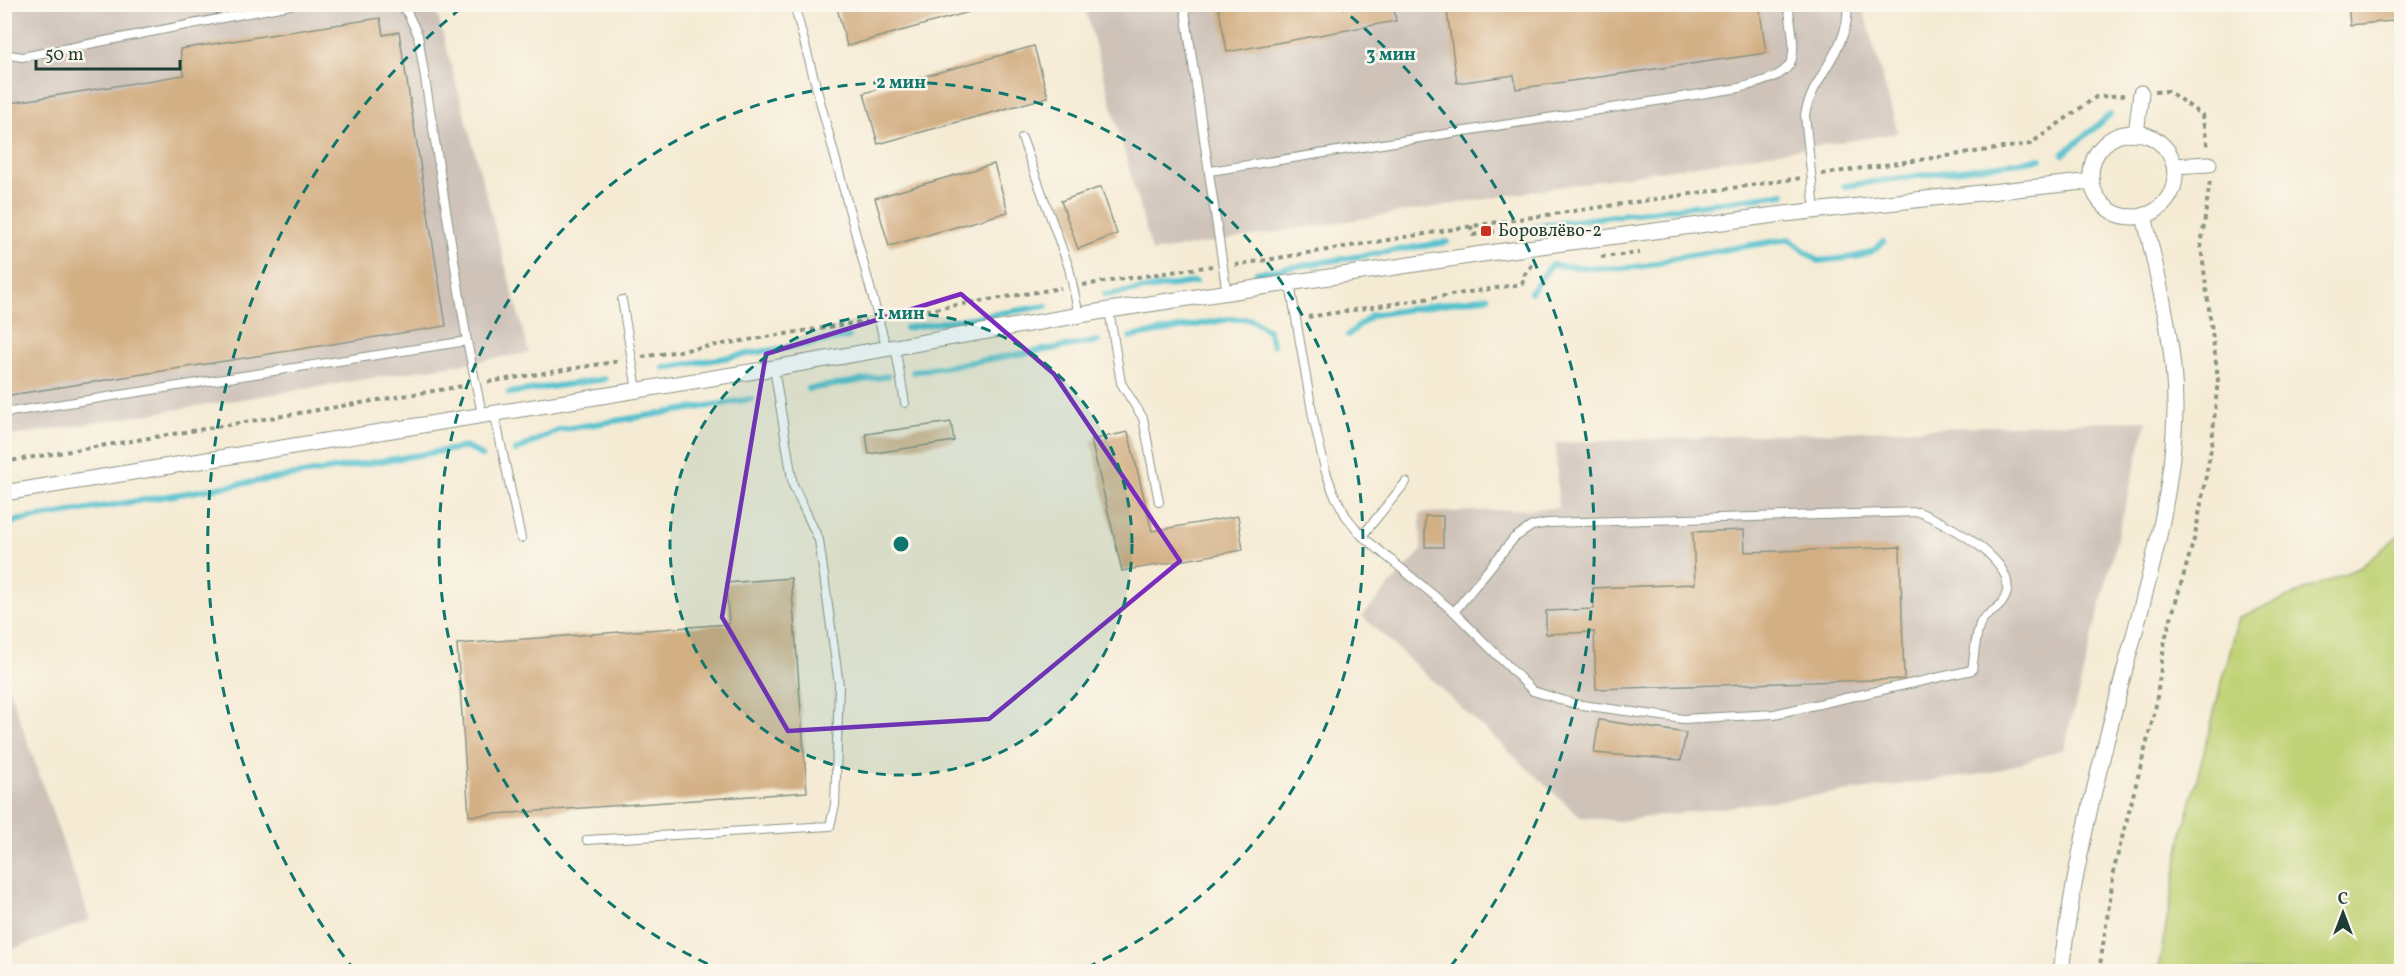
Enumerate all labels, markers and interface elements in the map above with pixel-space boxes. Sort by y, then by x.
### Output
scale bar [36,33,180,71]
text: 50 m [45,43,84,68]
text: 3 мин [1366,43,1416,68]
text: 2 мин [876,71,926,96]
place label: Боровлёво-2 [1498,219,1602,244]
marker: Боровлёво-2 [1479,224,1493,238]
text: 1 мин [877,302,925,327]
centre of rings [891,534,911,554]
north arrow [2313,883,2373,943]
text: С [2338,889,2348,911]

